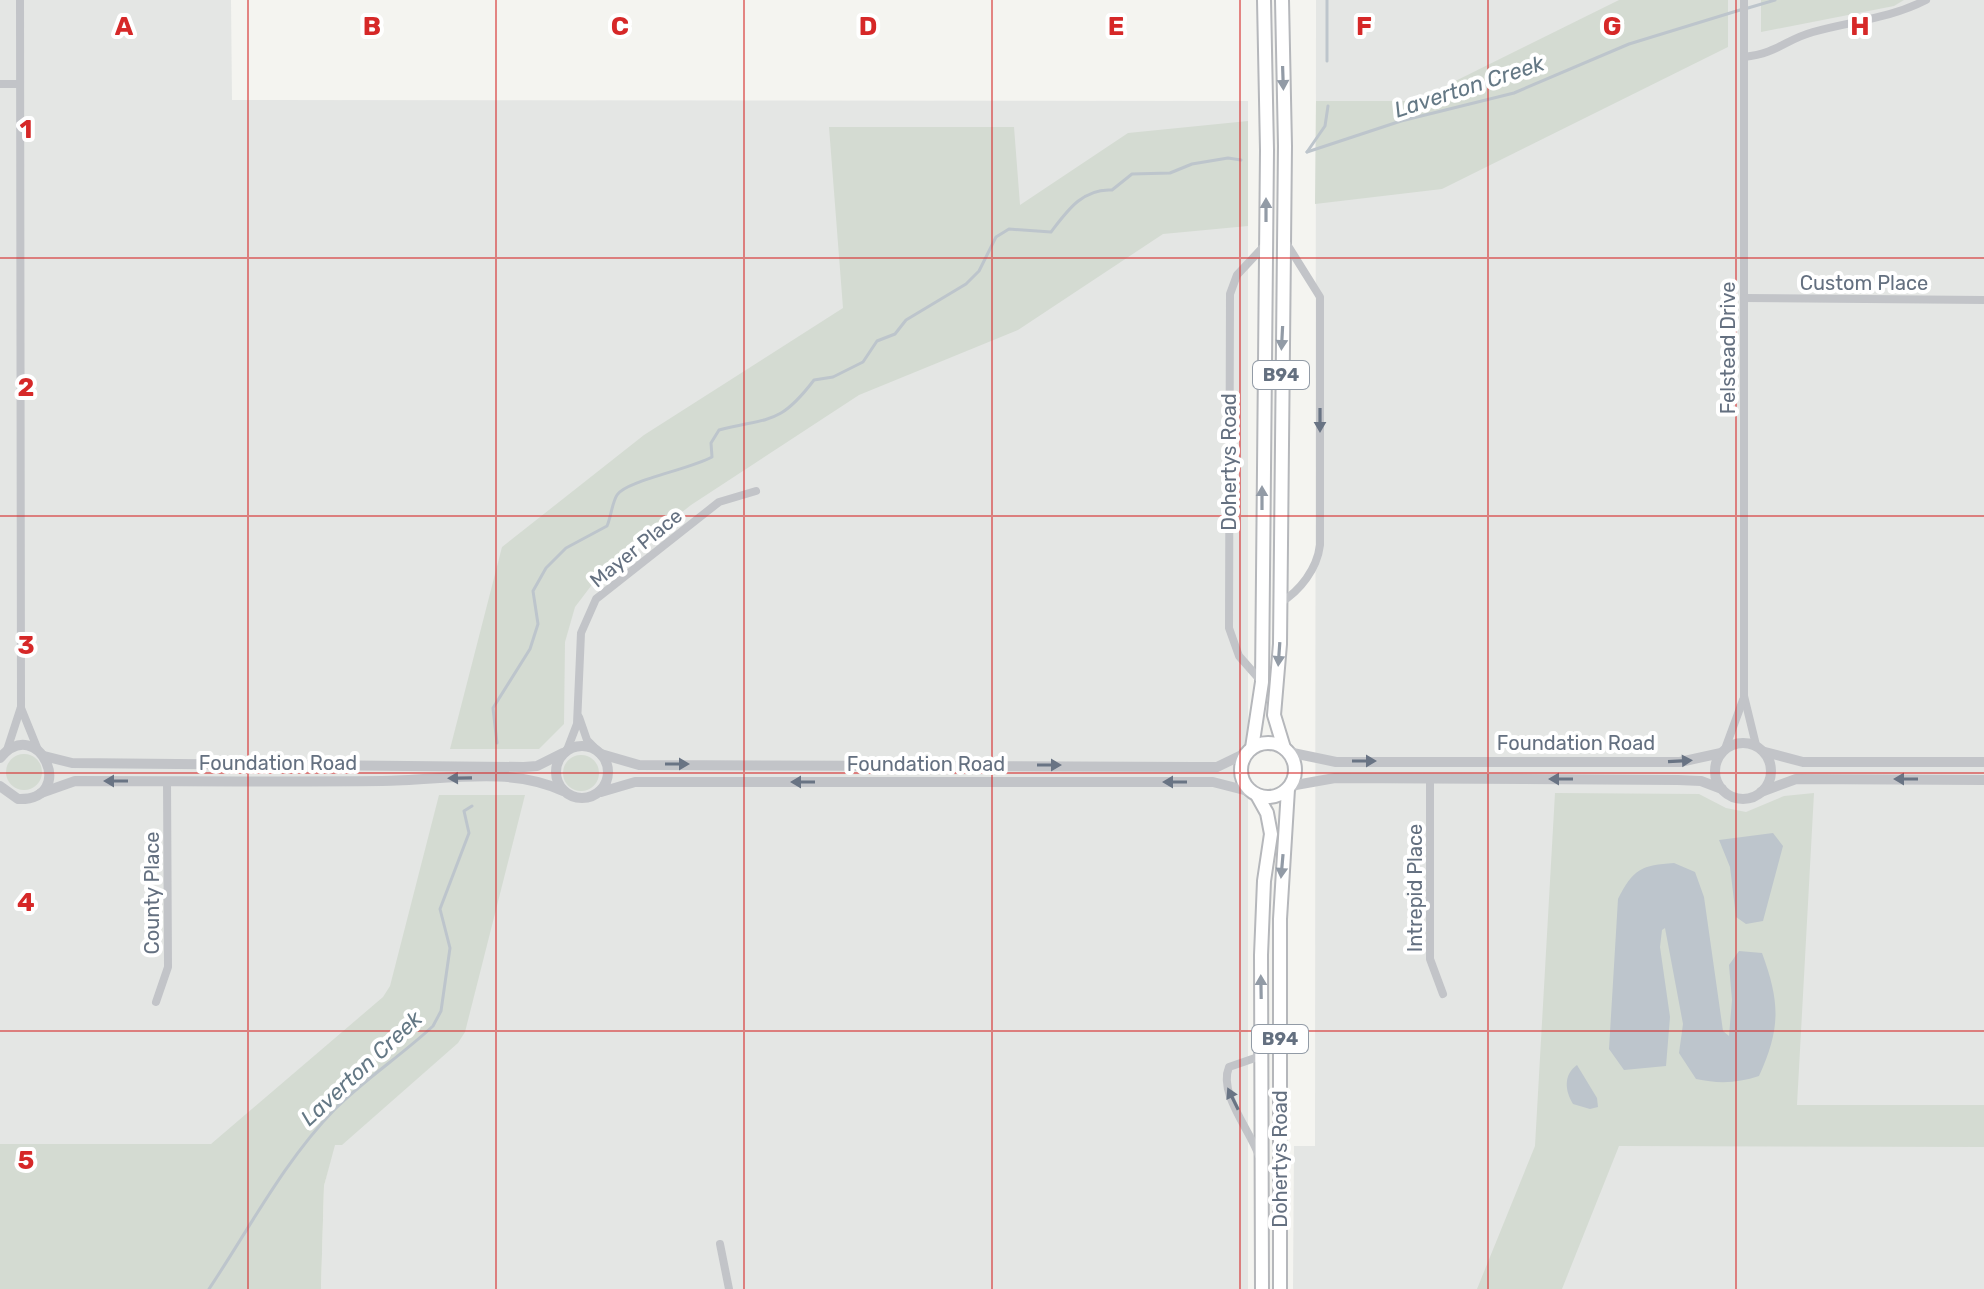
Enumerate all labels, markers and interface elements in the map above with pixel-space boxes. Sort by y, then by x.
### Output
text: A [115,11,134,42]
text: B [363,11,381,42]
text: C [611,11,629,42]
text: D [859,11,877,42]
text: E [1108,11,1124,42]
text: F [1356,11,1372,42]
text: G [1603,11,1621,42]
text: H [1850,11,1870,42]
water label: Laverton Creek [1391,49,1548,123]
one-way arrow [1276,66,1289,91]
text: 1 [20,114,32,145]
one-way arrow [1260,197,1272,222]
street label: Custom Place [1800,271,1928,295]
street label: Felstead Drive [1716,282,1740,414]
one-way arrow [1275,326,1288,351]
road number: B94 [1253,361,1309,389]
text: 2 [18,372,34,403]
street label: Dohertys Road [1217,393,1241,531]
one-way arrow [1314,408,1326,433]
one-way arrow [1256,485,1268,510]
street label: Mayer Place [585,504,687,592]
text: 3 [17,630,35,661]
one-way arrow [1272,642,1285,667]
street label: Foundation Road [1497,731,1655,755]
street label: Foundation Road [199,751,357,775]
street label: Foundation Road [847,752,1005,776]
one-way arrow [1668,754,1693,767]
one-way arrow [1352,755,1377,767]
one-way arrow [665,758,690,770]
one-way arrow [1037,759,1062,771]
one-way arrow [446,772,472,784]
one-way arrow [1548,773,1573,785]
one-way arrow [1893,773,1918,785]
one-way arrow [103,775,128,787]
one-way arrow [790,776,815,788]
one-way arrow [1162,776,1187,788]
street label: Intrepid Place [1403,824,1427,952]
street label: County Place [140,831,164,955]
one-way arrow [1275,854,1288,879]
text: 4 [17,887,35,918]
one-way arrow [1255,974,1267,999]
water label: Laverton Creek [295,1005,428,1132]
road number: B94 [1252,1025,1308,1053]
one-way arrow [1226,1087,1240,1110]
street label: Dohertys Road [1268,1090,1292,1228]
text: 5 [18,1145,34,1176]

